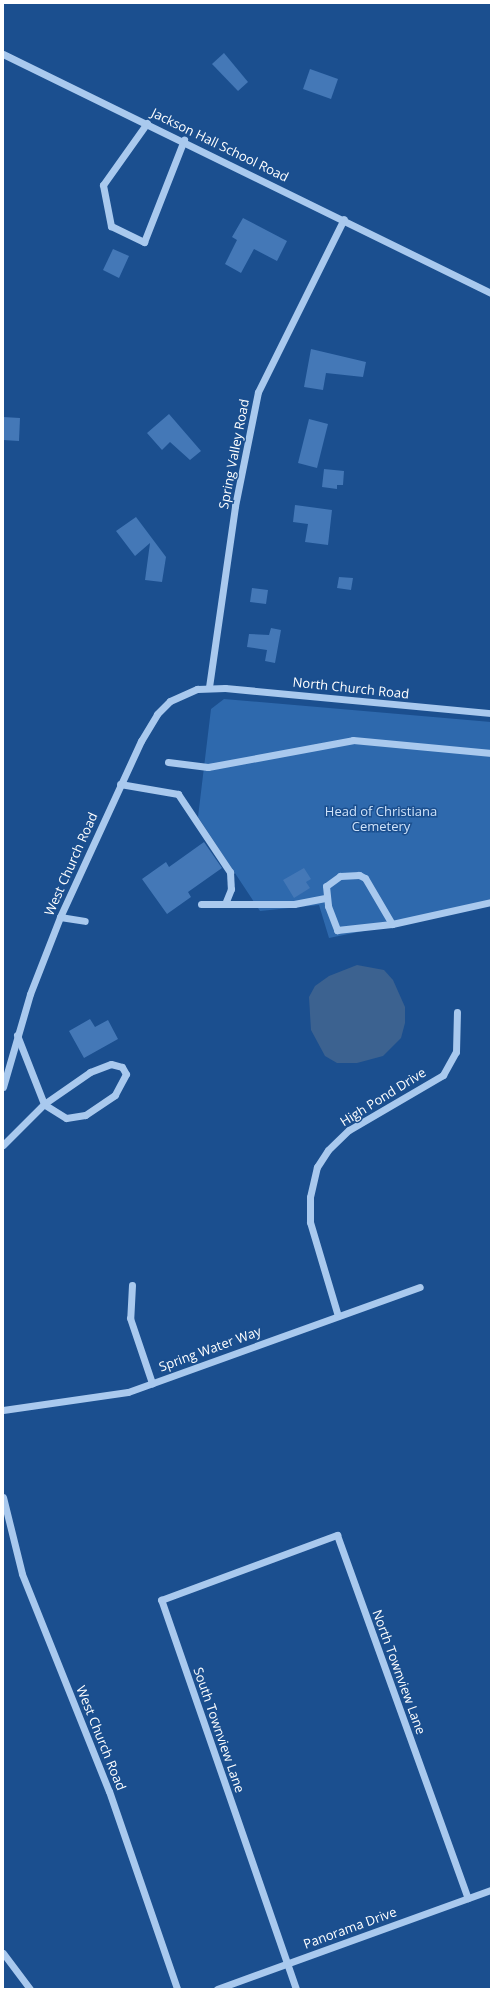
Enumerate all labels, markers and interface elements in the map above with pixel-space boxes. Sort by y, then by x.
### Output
street label: Jackson Hall School Road [149,105,291,185]
street label: Spring Valley Road [216,398,252,510]
street label: North Church Road [292,674,410,702]
park label: Head of Christiana Cemetery [325,804,437,835]
street label: West Church Road [41,810,101,918]
street label: High Pond Drive [337,1064,429,1130]
street label: Spring Water Way [157,1323,263,1375]
street label: North Townview Lane [369,1607,429,1737]
street label: South Townview Lane [190,1665,248,1795]
street label: West Church Road [73,1683,129,1793]
street label: Panorama Drive [301,1904,399,1952]

